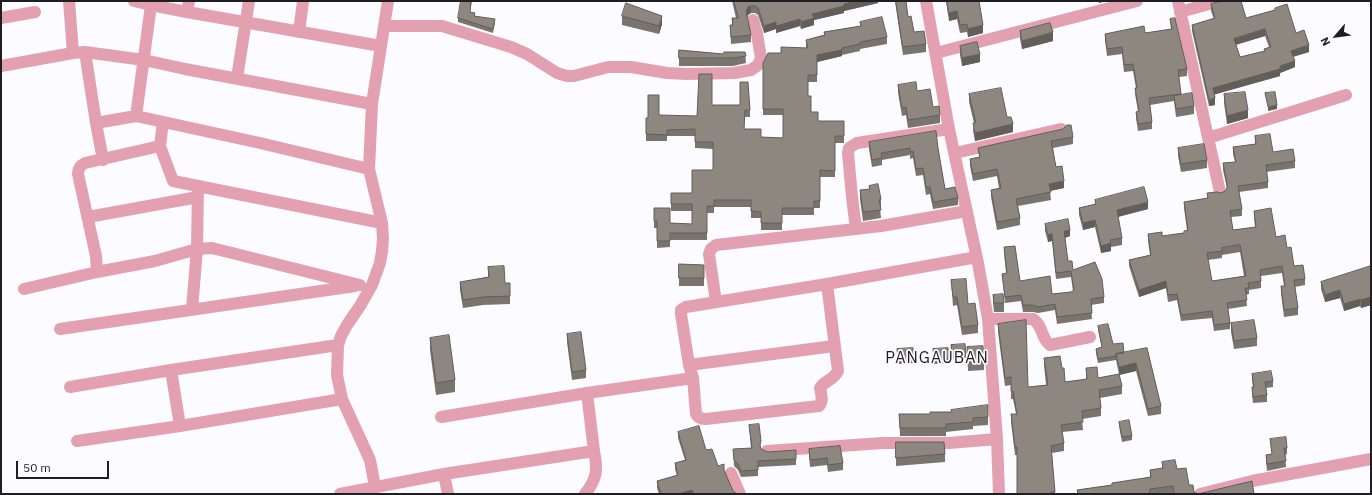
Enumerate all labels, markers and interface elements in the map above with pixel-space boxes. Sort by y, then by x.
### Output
north arrow [1316,16,1356,56]
text: N [1317,35,1333,48]
district label: PANGAUBAN [885,348,989,368]
scale bar [18,453,111,479]
text: 50 m [23,460,51,475]

